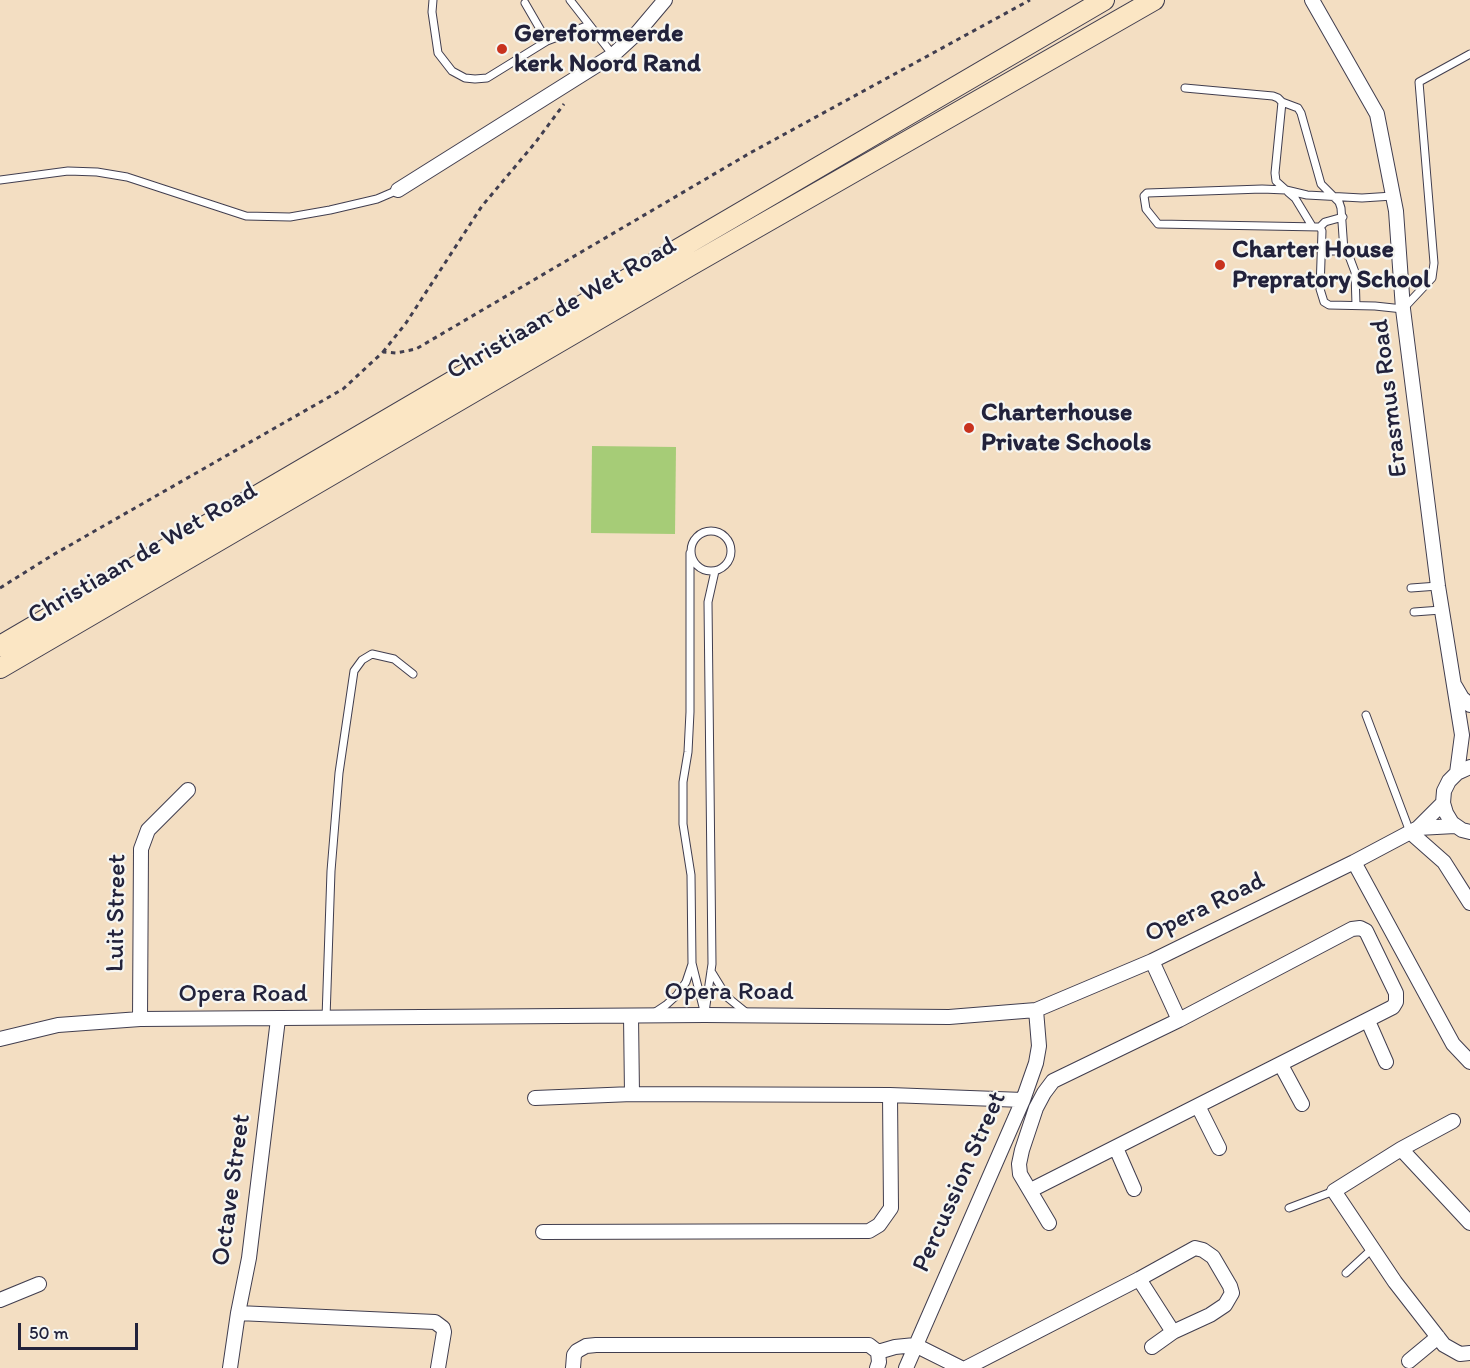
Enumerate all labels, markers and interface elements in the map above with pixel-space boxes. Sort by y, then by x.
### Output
place label: Gereformeerde kerk Noord Rand [514,18,701,80]
marker: Gereformeerde kerk Noord Rand [495,42,509,56]
street label: Christiaan de Wet Road [442,231,682,387]
place label: Charter House Prepratory School [1232,234,1430,296]
marker: Charter House Prepratory School [1213,258,1227,272]
street label: Erasmus Road [1365,317,1415,479]
place label: Charterhouse Private Schools [981,397,1151,458]
marker: Charterhouse Private Schools [962,421,976,435]
street label: Christiaan de Wet Road [23,476,263,632]
street label: Luit Street [100,854,134,972]
street label: Opera Road [1140,866,1270,950]
street label: Opera Road [664,976,794,1008]
street label: Opera Road [178,978,308,1010]
street label: Percussion Street [906,1087,1014,1277]
street label: Octave Street [206,1112,258,1268]
scale bar [21,1311,141,1349]
text: 50 m [29,1322,69,1344]

